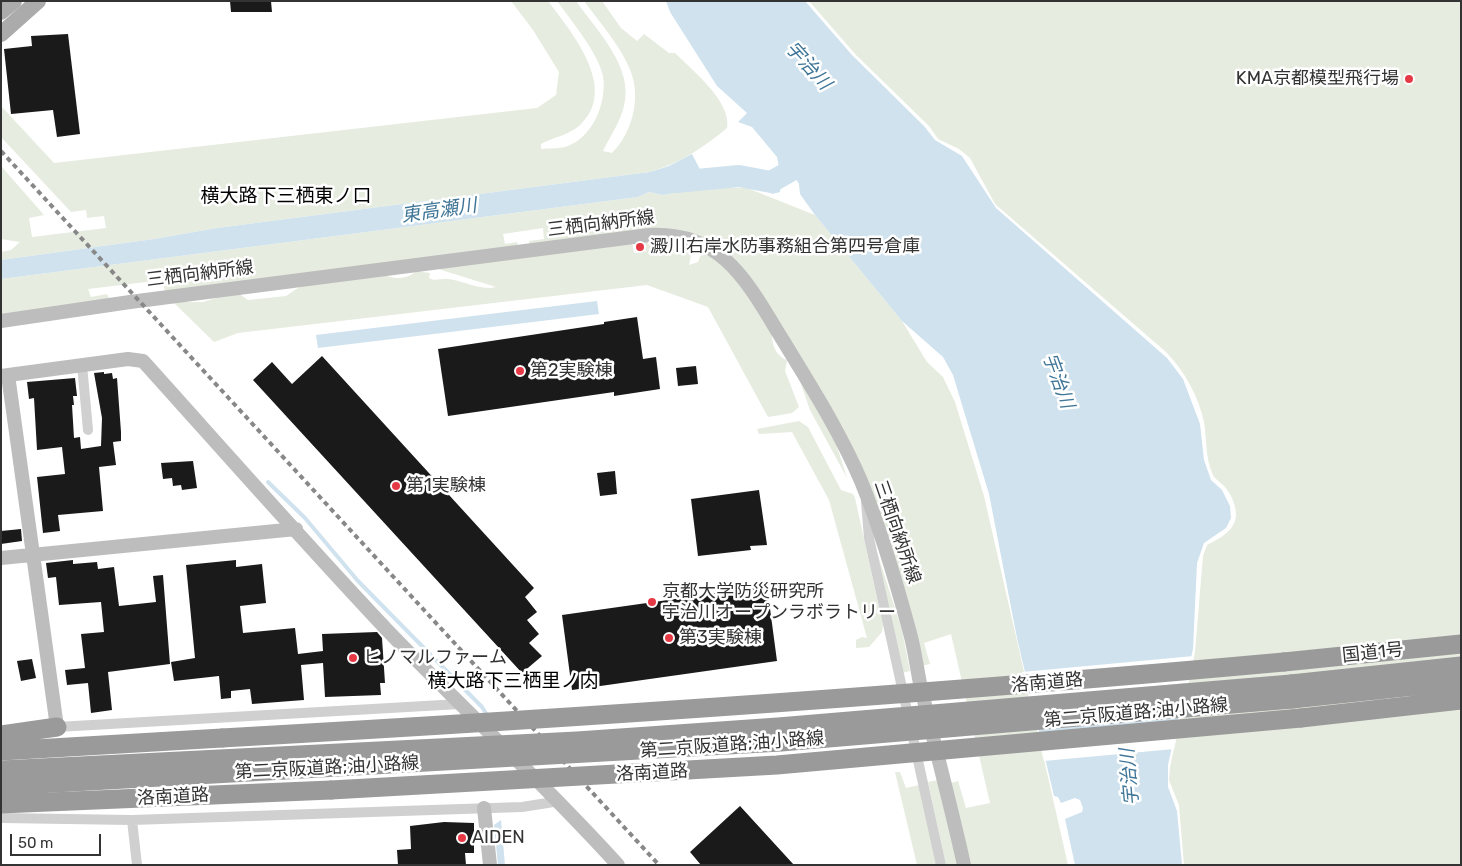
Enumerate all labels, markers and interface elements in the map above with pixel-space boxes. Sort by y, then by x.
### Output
water label: 宇治川 [780,37,836,95]
place label: KMA京都模型飛行場 [1236,68,1399,90]
marker: KMA京都模型飛行場 [1403,73,1415,85]
district label: 横大路下三栖東ノ口 [201,186,371,208]
water label: 東高瀬川 [400,194,478,228]
street label: 三栖向納所線 [546,207,656,241]
place label: 澱川右岸水防事務組合第四号倉庫 [650,236,920,258]
marker: 澱川右岸水防事務組合第四号倉庫 [634,241,646,253]
street label: 三栖向納所線 [145,257,255,291]
water label: 宇治川 [1038,350,1078,412]
place label: 第2実験棟 [530,360,613,382]
marker: 第2実験棟 [514,365,526,377]
place label: 第1実験棟 [406,475,486,497]
street label: 三栖向納所線 [869,477,925,587]
marker: 第1実験棟 [390,480,402,492]
place label: 京都大学防災研究所 宇治川オープンラボラトリー [662,581,896,624]
marker: 京都大学防災研究所 宇治川オープンラボラトリー [646,596,658,608]
place label: 第3実験棟 [679,627,762,649]
marker: 第3実験棟 [663,632,675,644]
street label: 国道1号 [1341,639,1405,667]
place label: ヒノマルファーム [363,647,507,669]
marker: ヒノマルファーム [347,652,359,664]
street label: 洛南道路 [1010,669,1084,697]
district label: 横大路下三栖里ノ内 [428,671,598,693]
street label: 第二京阪道路;油小路線 [1043,694,1229,732]
street label: 第二京阪道路;油小路線 [639,728,825,762]
water label: 宇治川 [1116,748,1144,806]
street label: 第二京阪道路;油小路線 [234,752,420,784]
street label: 洛南道路 [615,760,689,786]
street label: 洛南道路 [136,784,210,810]
scale bar [12,824,104,856]
place label: AIDEN [472,827,525,849]
marker: AIDEN [456,832,468,844]
text: 50 m [18,834,53,852]

